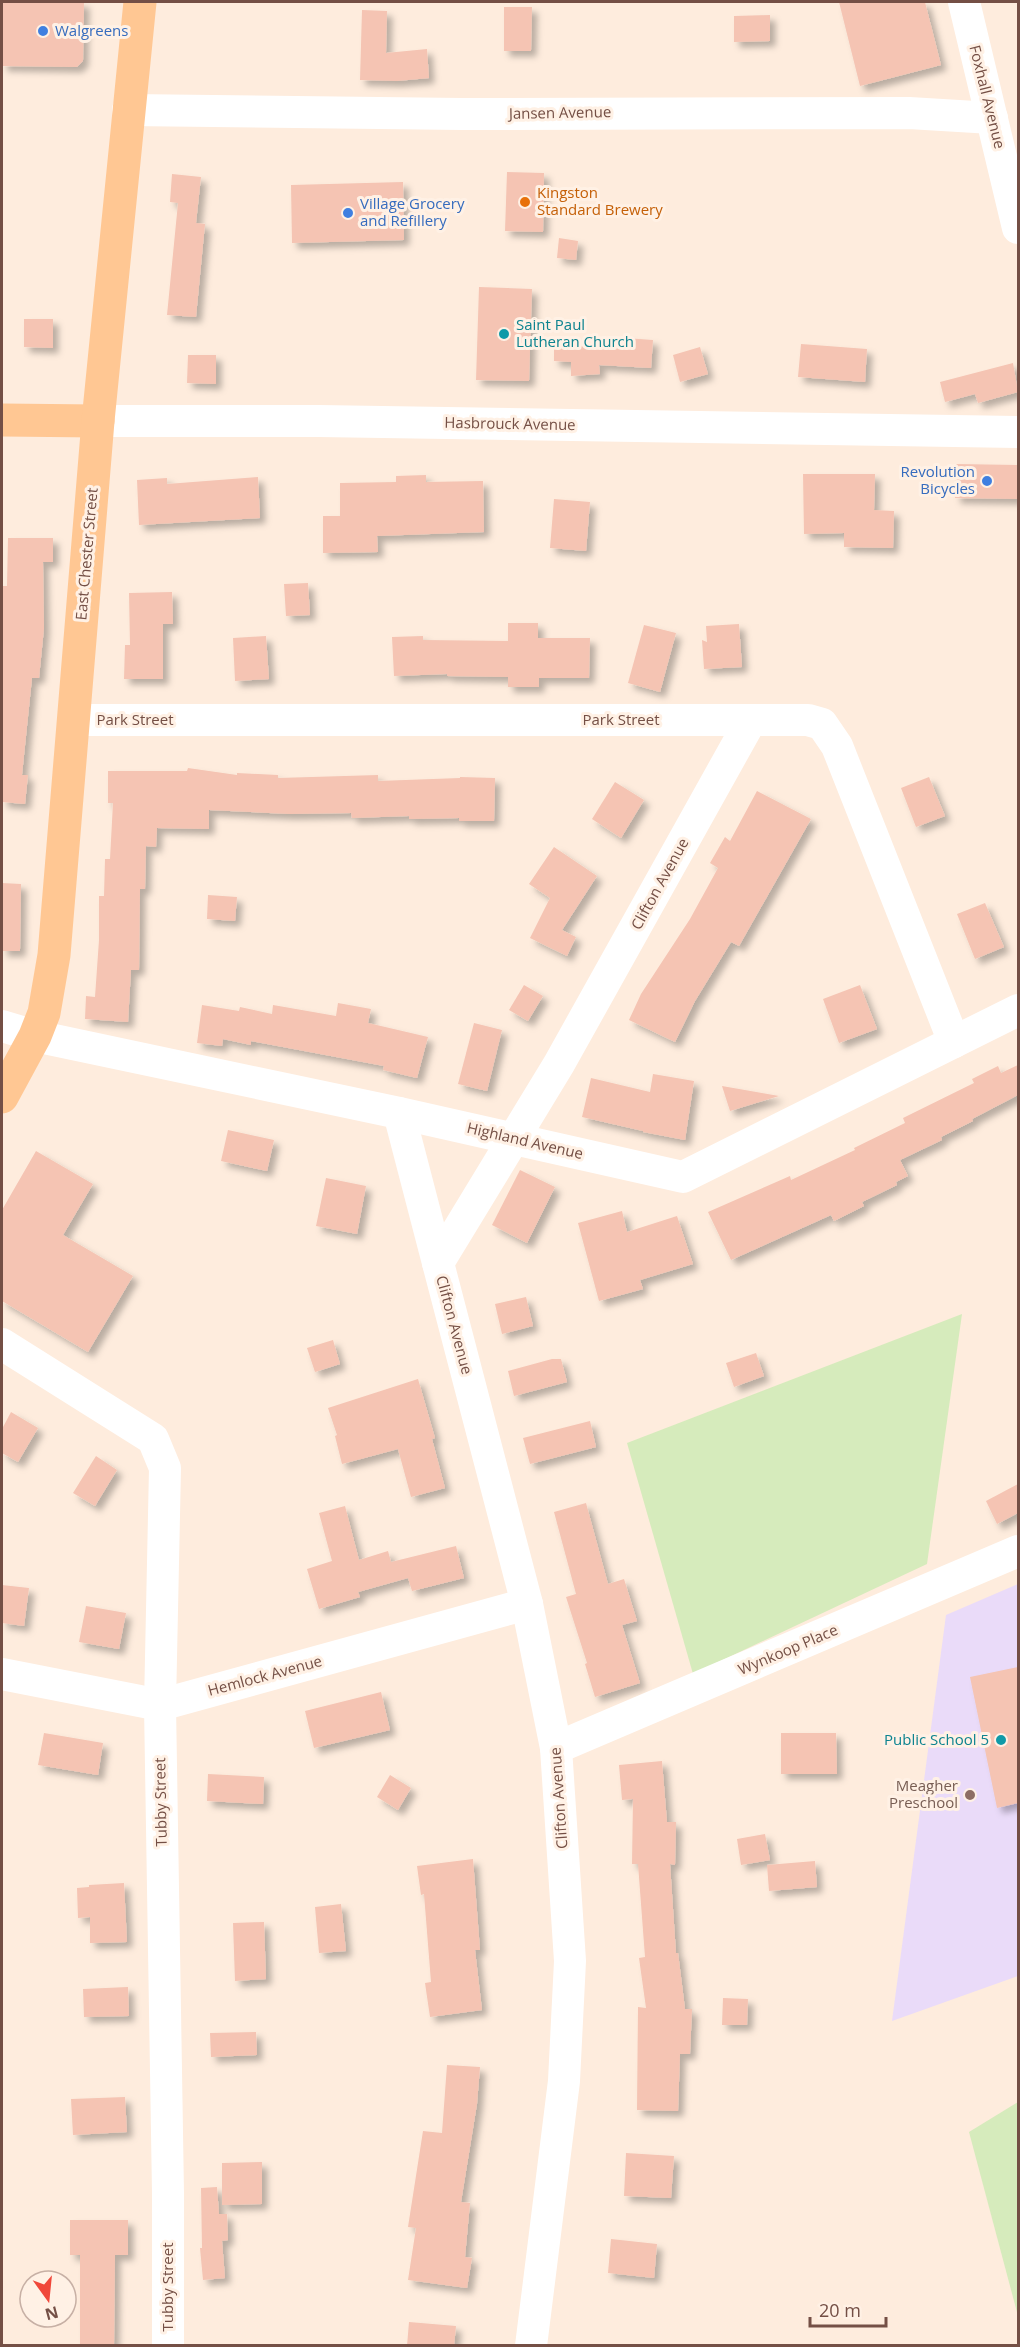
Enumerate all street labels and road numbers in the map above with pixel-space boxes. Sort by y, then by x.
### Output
street label: Foxhall Avenue [965,43,1010,151]
street label: Jansen Avenue [507,101,611,123]
street label: Hasbrouck Avenue [444,412,576,434]
street label: East Chester Street [70,487,102,621]
street label: Park Street [96,709,174,729]
street label: Park Street [582,709,660,729]
street label: Clifton Avenue [626,834,693,933]
street label: Highland Avenue [465,1117,585,1163]
street label: Clifton Avenue [432,1273,478,1376]
street label: Wynkoop Place [735,1619,840,1679]
street label: Hemlock Avenue [205,1650,324,1700]
street label: Clifton Avenue [544,1747,572,1850]
street label: Tubby Street [149,1757,171,1847]
street label: Tubby Street [157,2242,177,2332]

